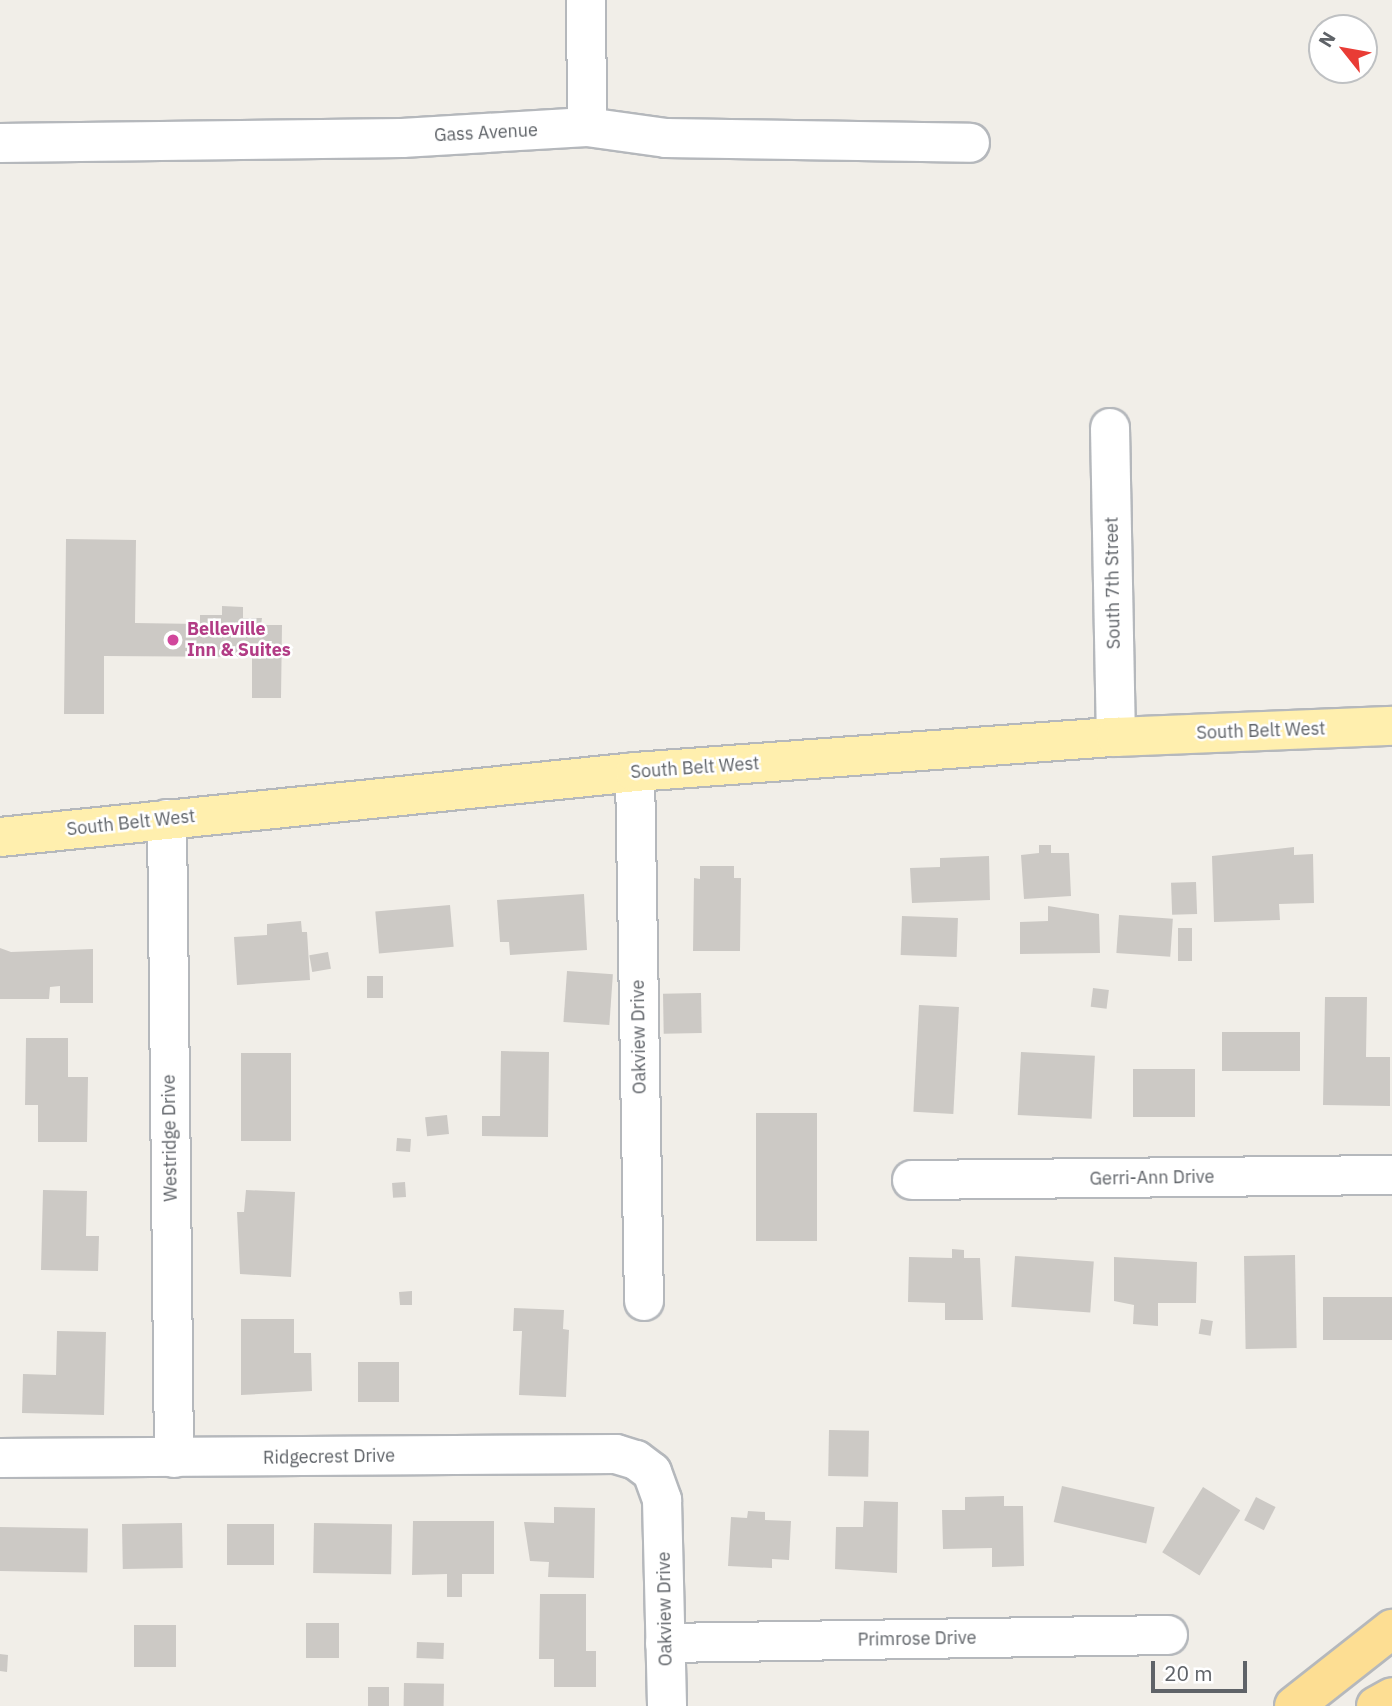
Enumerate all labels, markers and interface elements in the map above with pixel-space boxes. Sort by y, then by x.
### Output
north arrow [1308,14,1378,84]
text: N [1313,27,1341,51]
street label: Gass Avenue [434,119,538,147]
street label: South 7th Street [1101,517,1125,649]
place label: Belleville Inn & Suites [187,619,291,662]
marker: Belleville Inn & Suites [165,632,181,648]
street label: South Belt West [1196,718,1326,744]
street label: South Belt West [630,753,760,783]
street label: South Belt West [66,806,196,840]
street label: Oakview Drive [627,980,651,1094]
street label: Westridge Drive [158,1074,182,1202]
street label: Gerri-Ann Drive [1089,1166,1215,1190]
street label: Ridgecrest Drive [263,1445,395,1469]
street label: Oakview Drive [653,1552,677,1666]
street label: Primrose Drive [857,1627,977,1651]
scale bar [1154,1646,1250,1690]
text: 20 m [1164,1659,1213,1687]

